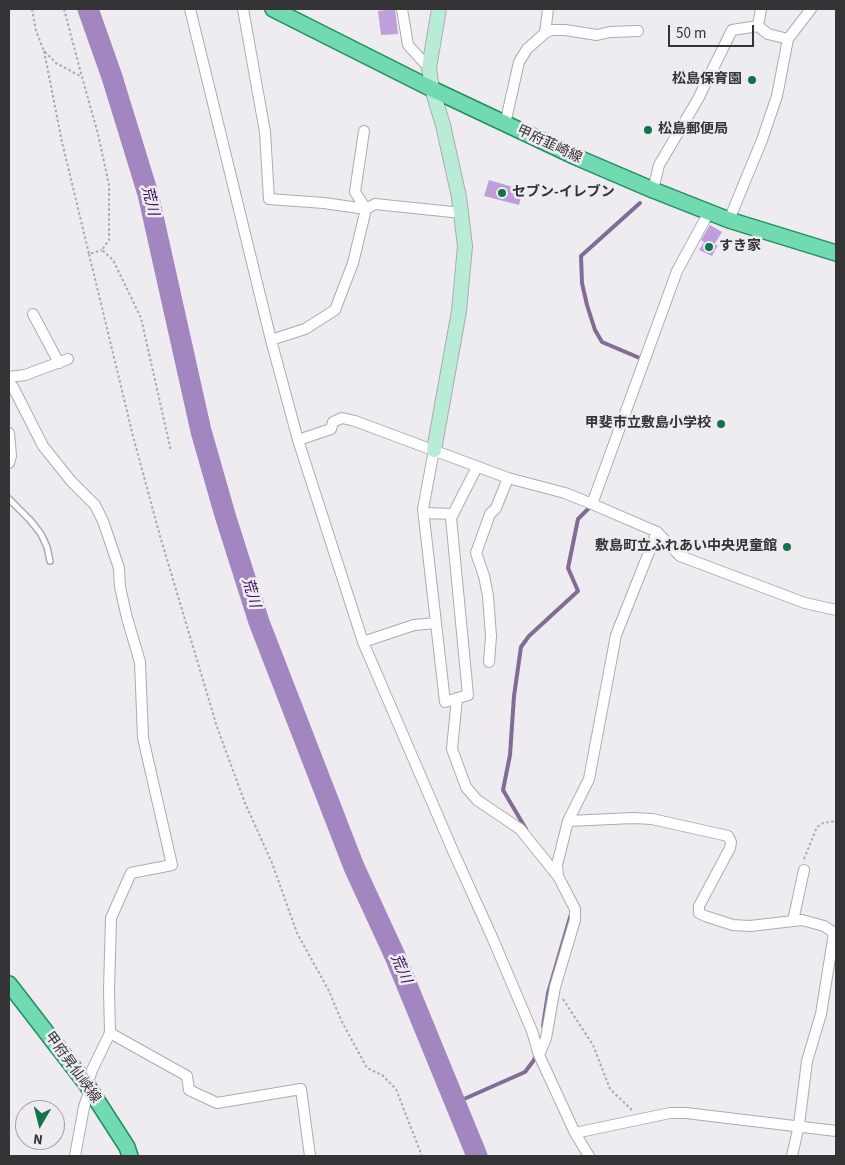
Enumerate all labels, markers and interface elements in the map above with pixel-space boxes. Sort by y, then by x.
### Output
scale bar [670,15,756,47]
text: 50 m [676,23,706,44]
place label: 松島保育園 [672,72,742,88]
marker: 松島保育園 [746,74,758,86]
place label: 松島郵便局 [658,122,728,138]
street label: 甲府韮崎線 [514,123,584,167]
marker: 松島郵便局 [642,124,654,136]
water label: 荒川 [137,184,161,218]
place label: セブン-イレブン [512,185,615,201]
marker: セブン-イレブン [496,187,508,199]
place label: すき家 [719,239,761,255]
marker: すき家 [703,241,715,253]
place label: 甲斐市立敷島小学校 [585,416,711,432]
marker: 甲斐市立敷島小学校 [715,418,727,430]
place label: 敷島町立ふれあい中央児童館 [595,539,777,555]
marker: 敷島町立ふれあい中央児童館 [781,541,793,553]
water label: 荒川 [237,576,263,610]
water label: 荒川 [386,952,414,986]
street label: 甲府昇仙峡線 [41,1029,103,1107]
north arrow [15,1100,65,1150]
text: N [32,1128,44,1149]

